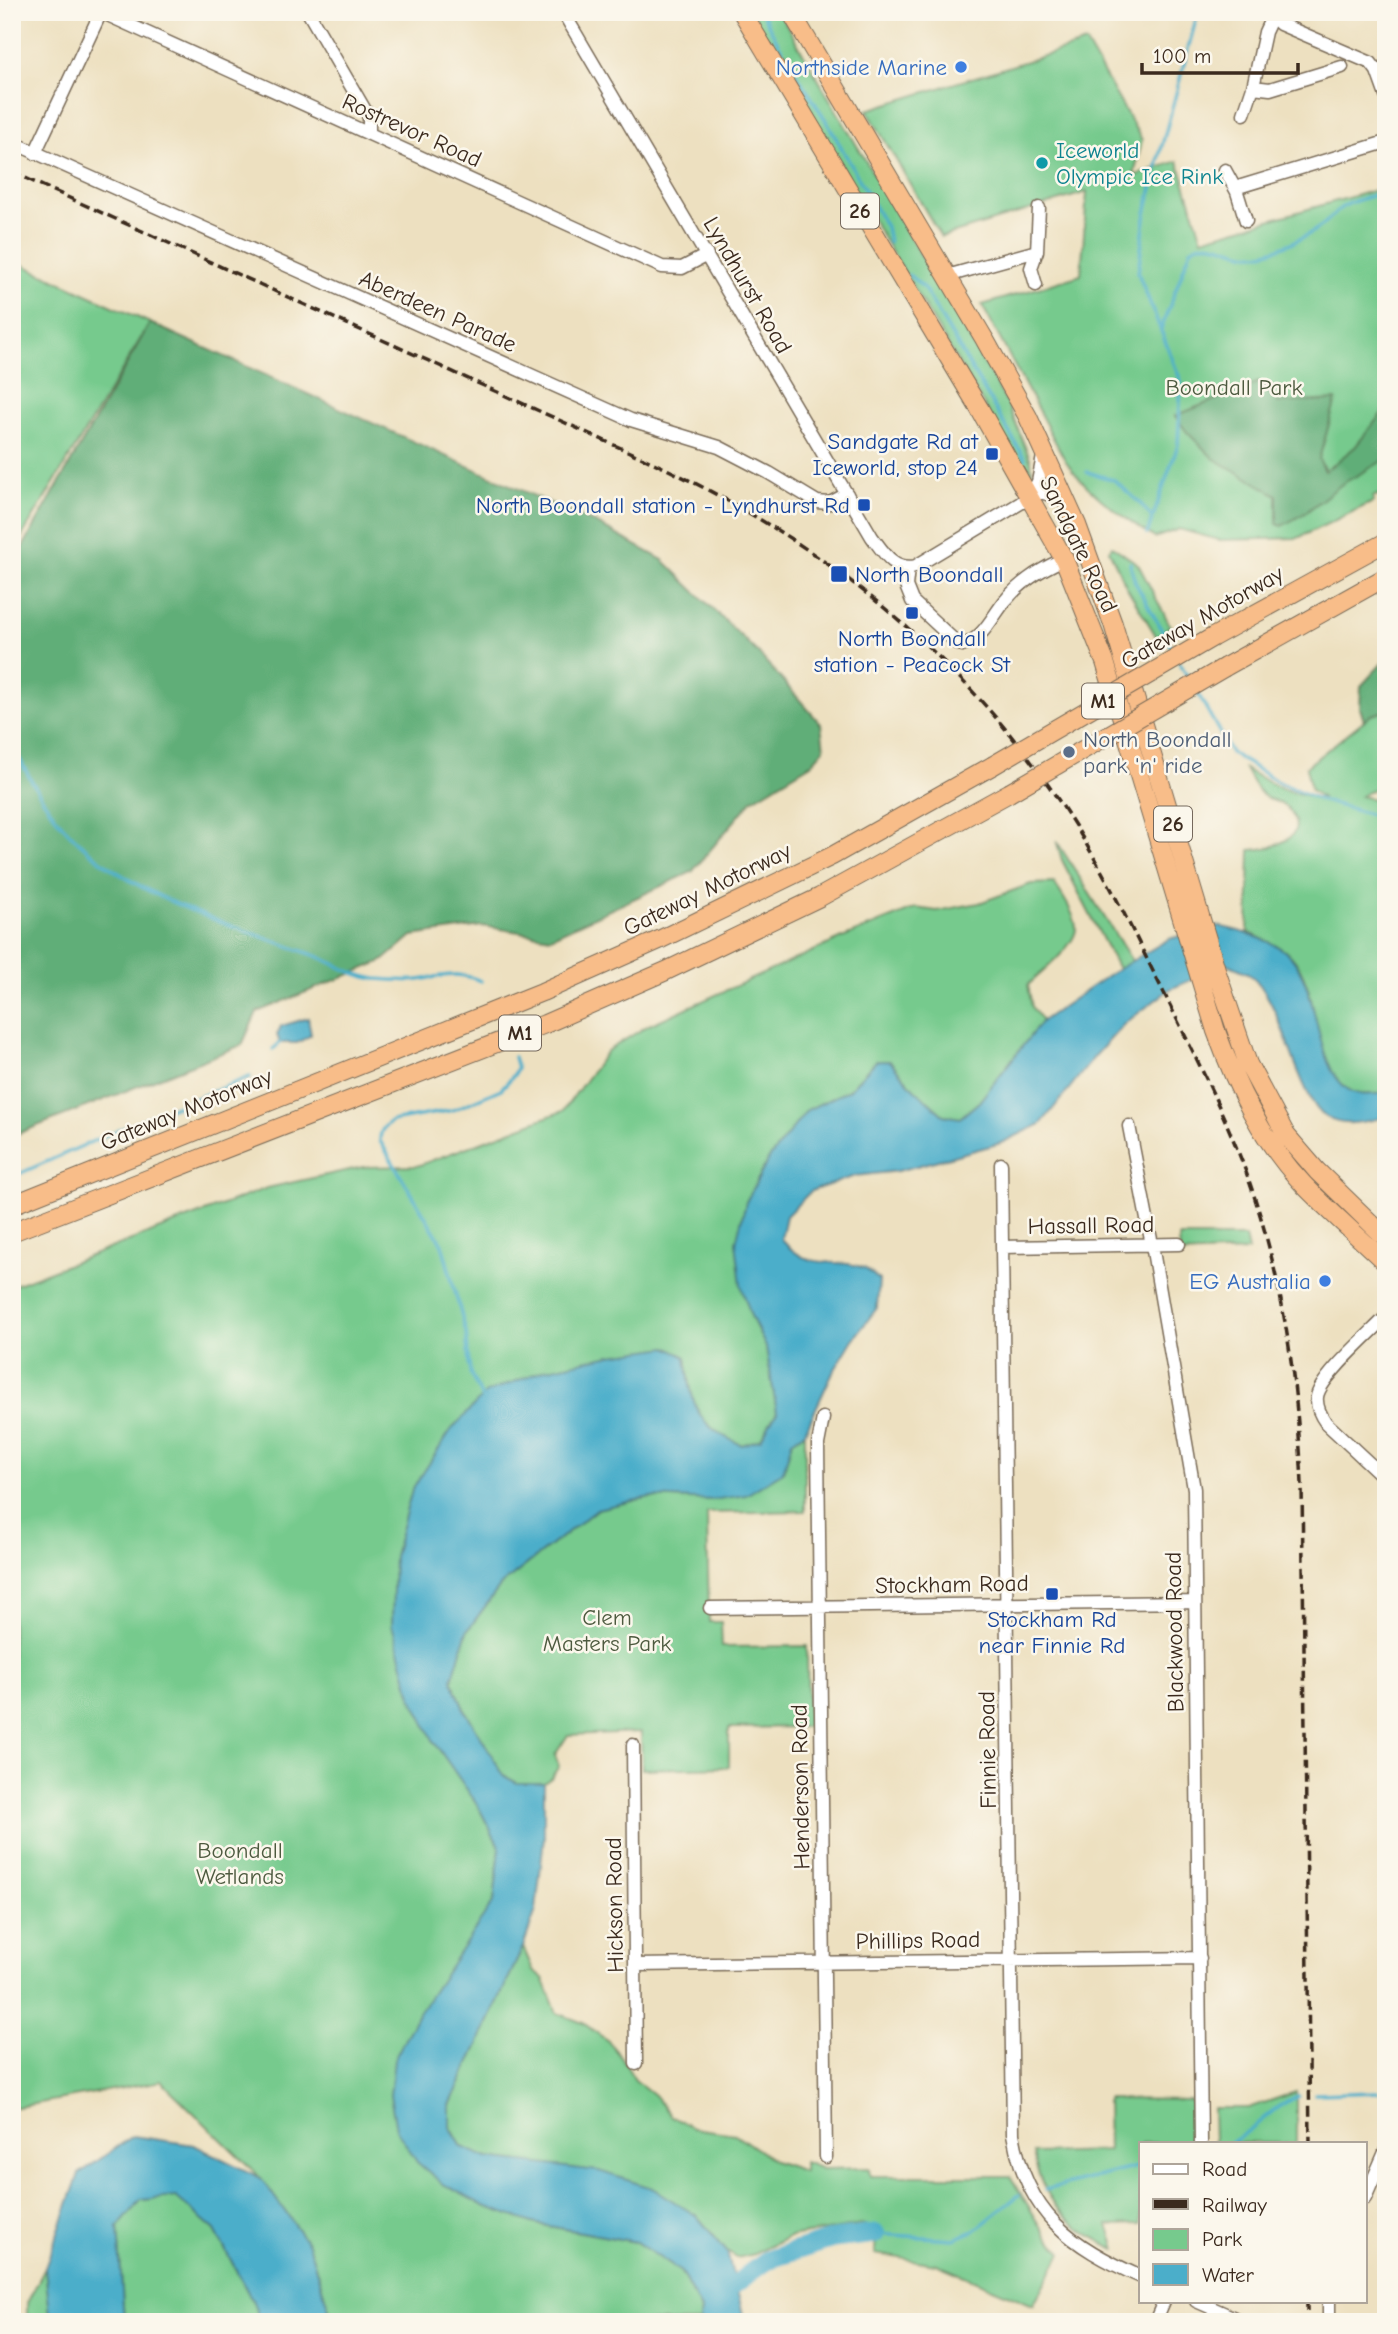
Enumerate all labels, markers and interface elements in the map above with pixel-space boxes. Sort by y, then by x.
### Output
scale bar [1142,32,1298,76]
text: 100 m [1153,44,1211,68]
place label: Northside Marine [776,54,947,81]
marker: Northside Marine [953,59,969,75]
street label: Rostrevor Road [338,88,486,173]
place label: Iceworld Olympic Ice Rink [1056,137,1223,190]
marker: Iceworld Olympic Ice Rink [1034,155,1050,171]
road number: 26 [841,194,879,228]
street label: Lyndhurst Road [698,212,798,358]
street label: Aberdeen Parade [355,265,521,358]
park label: Boondall Park [1165,374,1303,401]
place label: Sandgate Rd at Iceworld, stop 24 [812,428,979,481]
marker: Sandgate Rd at Iceworld, stop 24 [984,446,1000,462]
street label: Sandgate Road [1034,472,1123,617]
place label: North Boondall station - Lyndhurst Rd [476,492,850,519]
marker: North Boondall station - Lyndhurst Rd [856,497,872,513]
street label: Gateway Motorway [1116,560,1289,675]
place label: North Boondall [855,561,1003,588]
marker: North Boondall [829,564,849,584]
marker: North Boondall station - Peacock St [904,605,920,621]
place label: North Boondall station - Peacock St [814,625,1012,678]
road number: M1 [1082,684,1124,718]
place label: North Boondall park 'n' ride [1083,726,1231,779]
marker: North Boondall park 'n' ride [1061,744,1077,760]
road number: 26 [1154,806,1192,842]
street label: Gateway Motorway [619,837,796,942]
road number: M1 [499,1016,541,1050]
street label: Gateway Motorway [96,1062,277,1156]
street label: Hassall Road [1027,1211,1155,1240]
place label: EG Australia [1189,1268,1311,1295]
marker: EG Australia [1317,1273,1333,1289]
street label: Blackwood Road [1160,1551,1189,1713]
street label: Stockham Road [875,1570,1029,1599]
marker: Stockham Rd near Finnie Rd [1044,1586,1060,1602]
park label: Clem Masters Park [543,1604,671,1657]
place label: Stockham Rd near Finnie Rd [979,1606,1125,1659]
street label: Finnie Road [973,1691,1002,1809]
street label: Henderson Road [786,1704,815,1870]
park label: Boondall Wetlands [196,1837,284,1890]
street label: Hickson Road [600,1837,629,1973]
street label: Phillips Road [855,1926,981,1955]
legend [1139,2142,1366,2302]
text: Road [1202,2157,1247,2181]
text: Railway [1202,2193,1267,2217]
text: Park [1202,2227,1242,2251]
text: Water [1202,2263,1255,2287]

